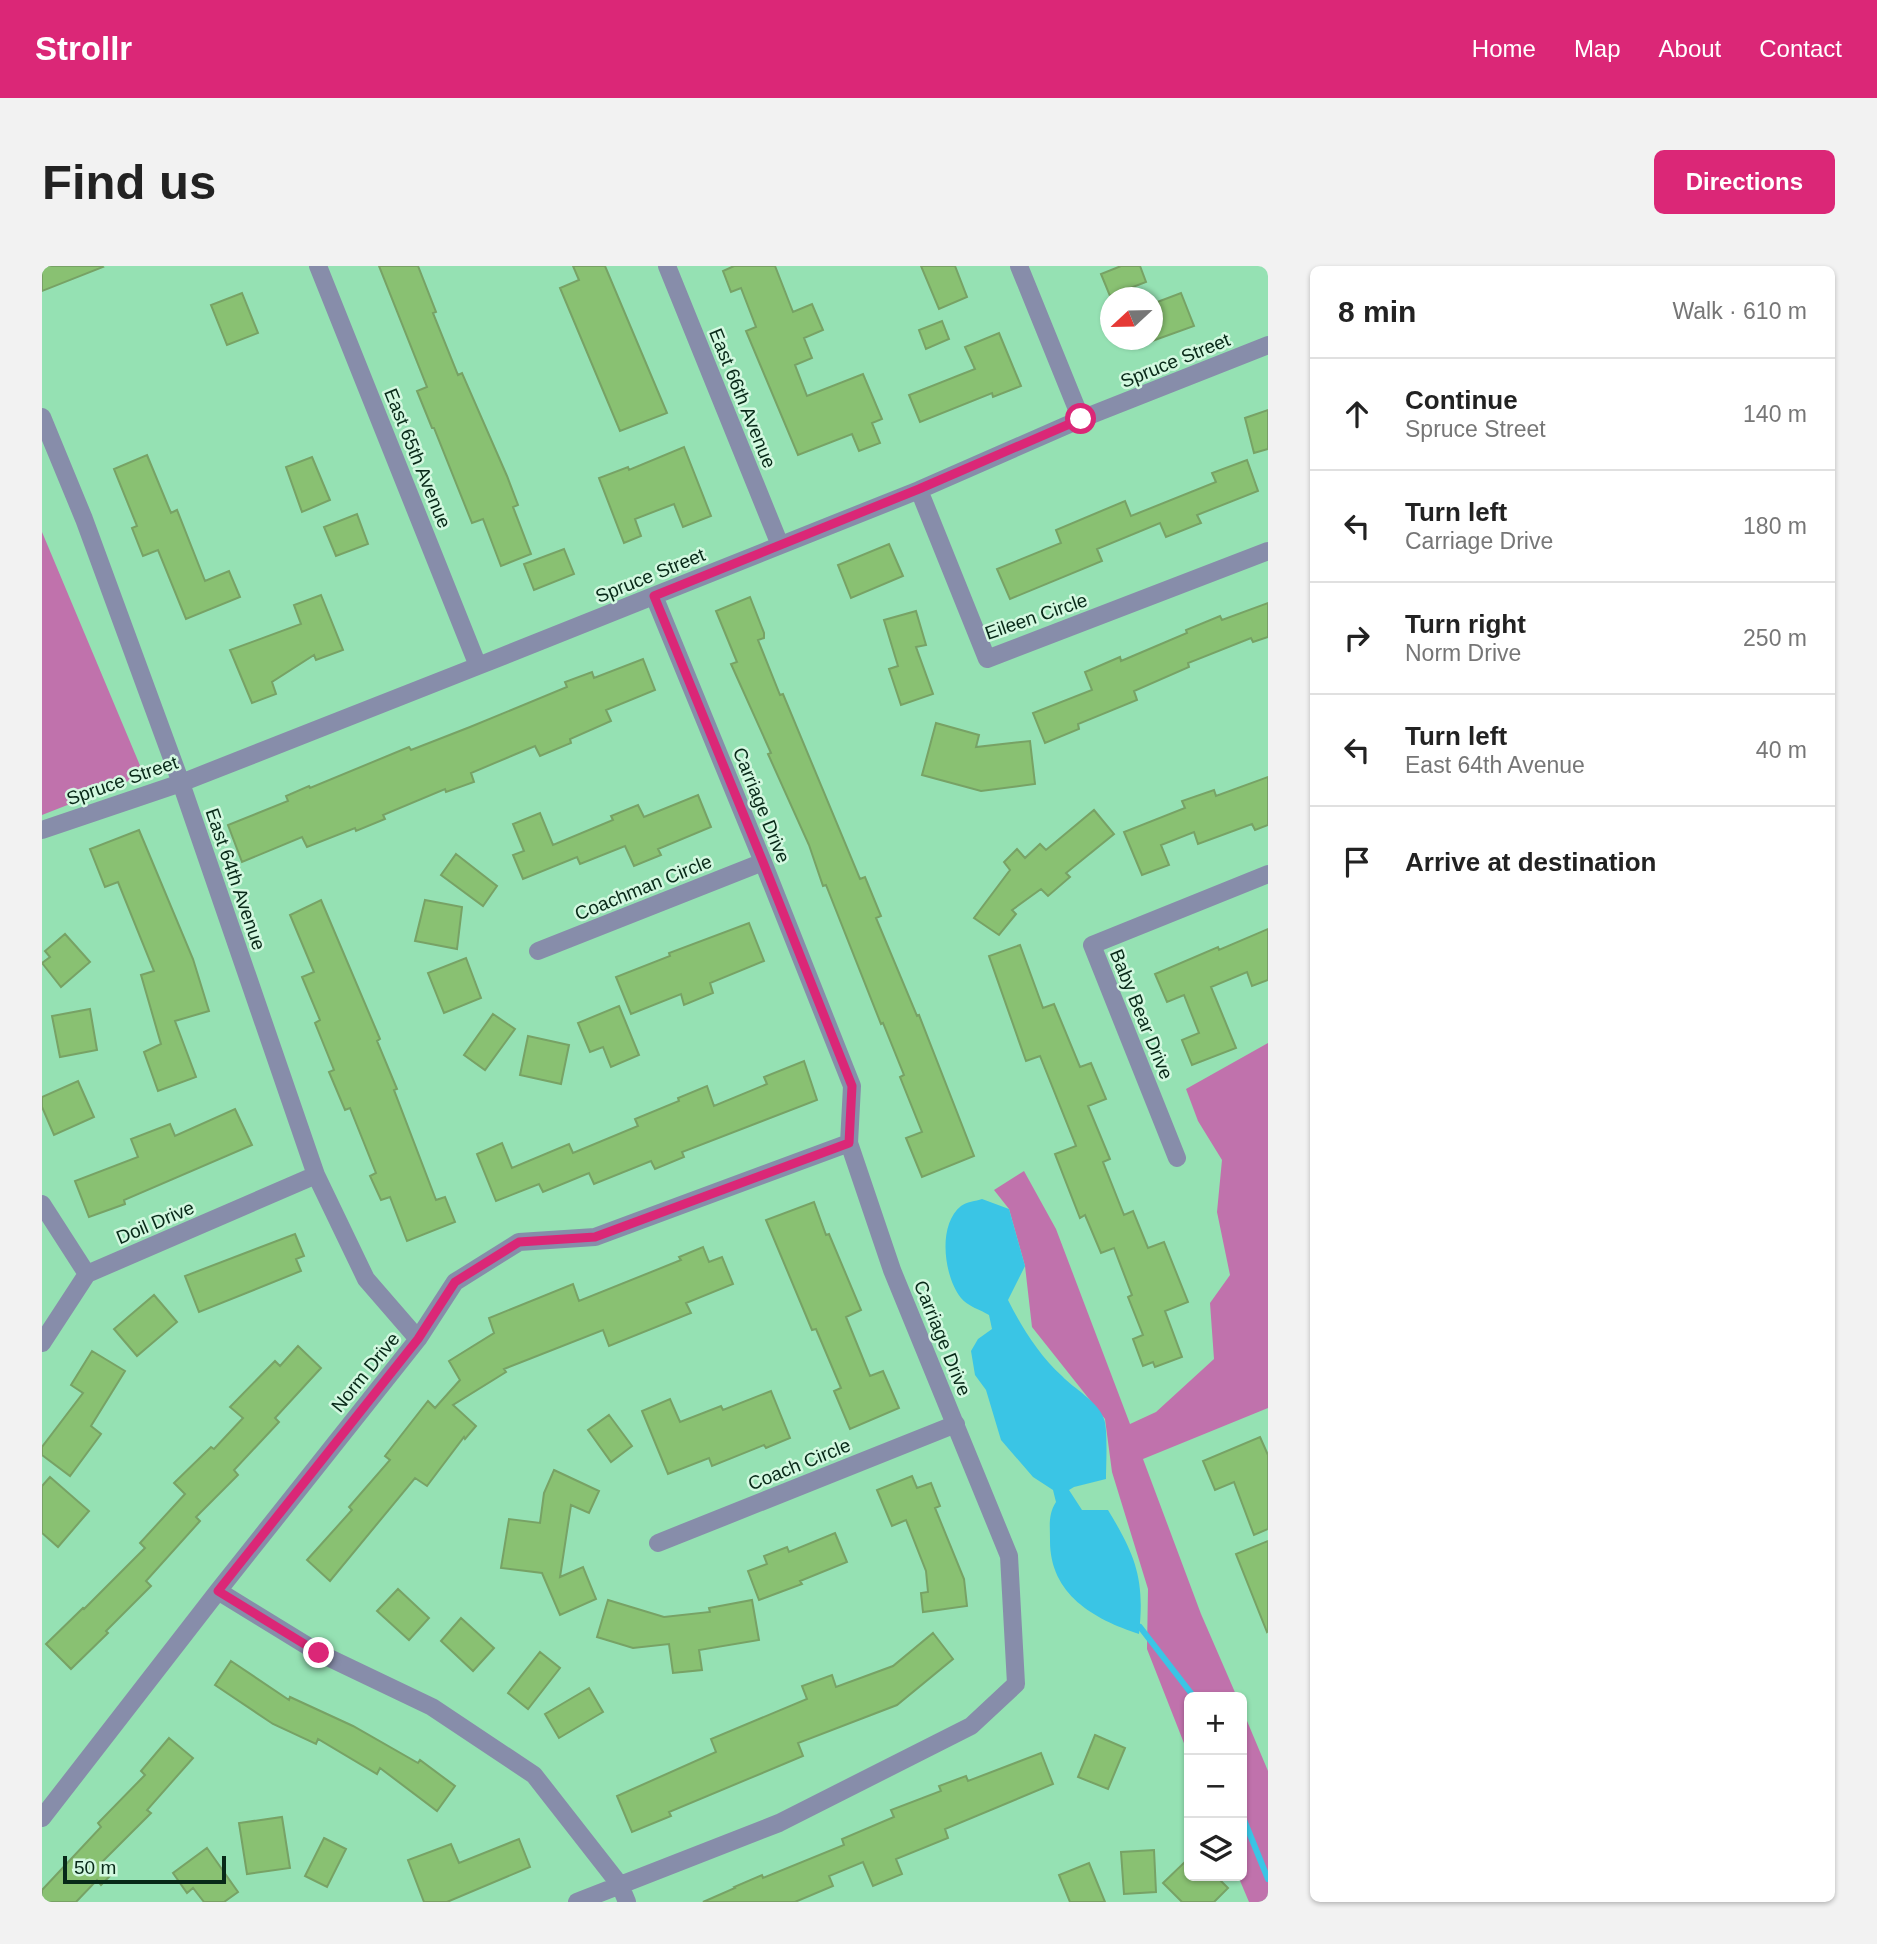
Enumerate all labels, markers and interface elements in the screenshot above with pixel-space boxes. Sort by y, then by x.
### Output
text: Strollr [35,30,132,67]
text: Home [1472,35,1536,62]
text: Map [1574,35,1621,62]
text: About [1659,35,1721,62]
text: Contact [1759,35,1842,62]
button: Directions [1654,150,1835,214]
text: Find us [42,155,216,209]
north arrow [1100,287,1163,350]
text: 8 min [1338,295,1416,328]
text: Walk · 610 m [1672,298,1807,324]
street label: East 66th Avenue [705,325,780,471]
street label: Spruce Street [1117,329,1234,392]
street label: East 65th Avenue [380,385,455,531]
text: Continue [1405,385,1518,415]
icon: ahead [1338,395,1376,433]
text: 140 m [1743,401,1807,427]
route start [1065,403,1096,434]
text: Spruce Street [1405,416,1546,442]
text: Turn left [1405,497,1507,527]
icon: left [1338,507,1376,545]
text: 180 m [1743,513,1807,539]
text: Carriage Drive [1405,528,1553,554]
street label: Spruce Street [592,544,709,607]
street label: Eileen Circle [982,589,1090,644]
text: Turn right [1405,609,1526,639]
icon: right [1338,619,1376,657]
text: 250 m [1743,625,1807,651]
text: Norm Drive [1405,640,1521,666]
text: Turn left [1405,721,1507,751]
icon: left [1338,731,1376,769]
text: 40 m [1756,737,1807,763]
street label: Carriage Drive [729,744,794,866]
street label: Spruce Street [64,751,181,809]
text: East 64th Avenue [1405,752,1585,778]
street label: East 64th Avenue [201,805,270,953]
icon: arrive [1338,843,1376,881]
text: Arrive at destination [1405,847,1656,877]
street label: Coachman Circle [572,850,715,924]
street label: Baby Bear Drive [1106,946,1177,1082]
street label: Doil Drive [113,1197,197,1248]
street label: Carriage Drive [910,1277,975,1399]
street label: Norm Drive [327,1328,404,1416]
street label: Coach Circle [745,1434,854,1495]
route end [303,1637,334,1668]
map controls [1184,1692,1247,1881]
button: + [1184,1692,1247,1755]
button: − [1184,1755,1247,1818]
button: layers [1184,1818,1247,1881]
scale bar [63,1853,226,1885]
text: 50 m [74,1857,116,1878]

